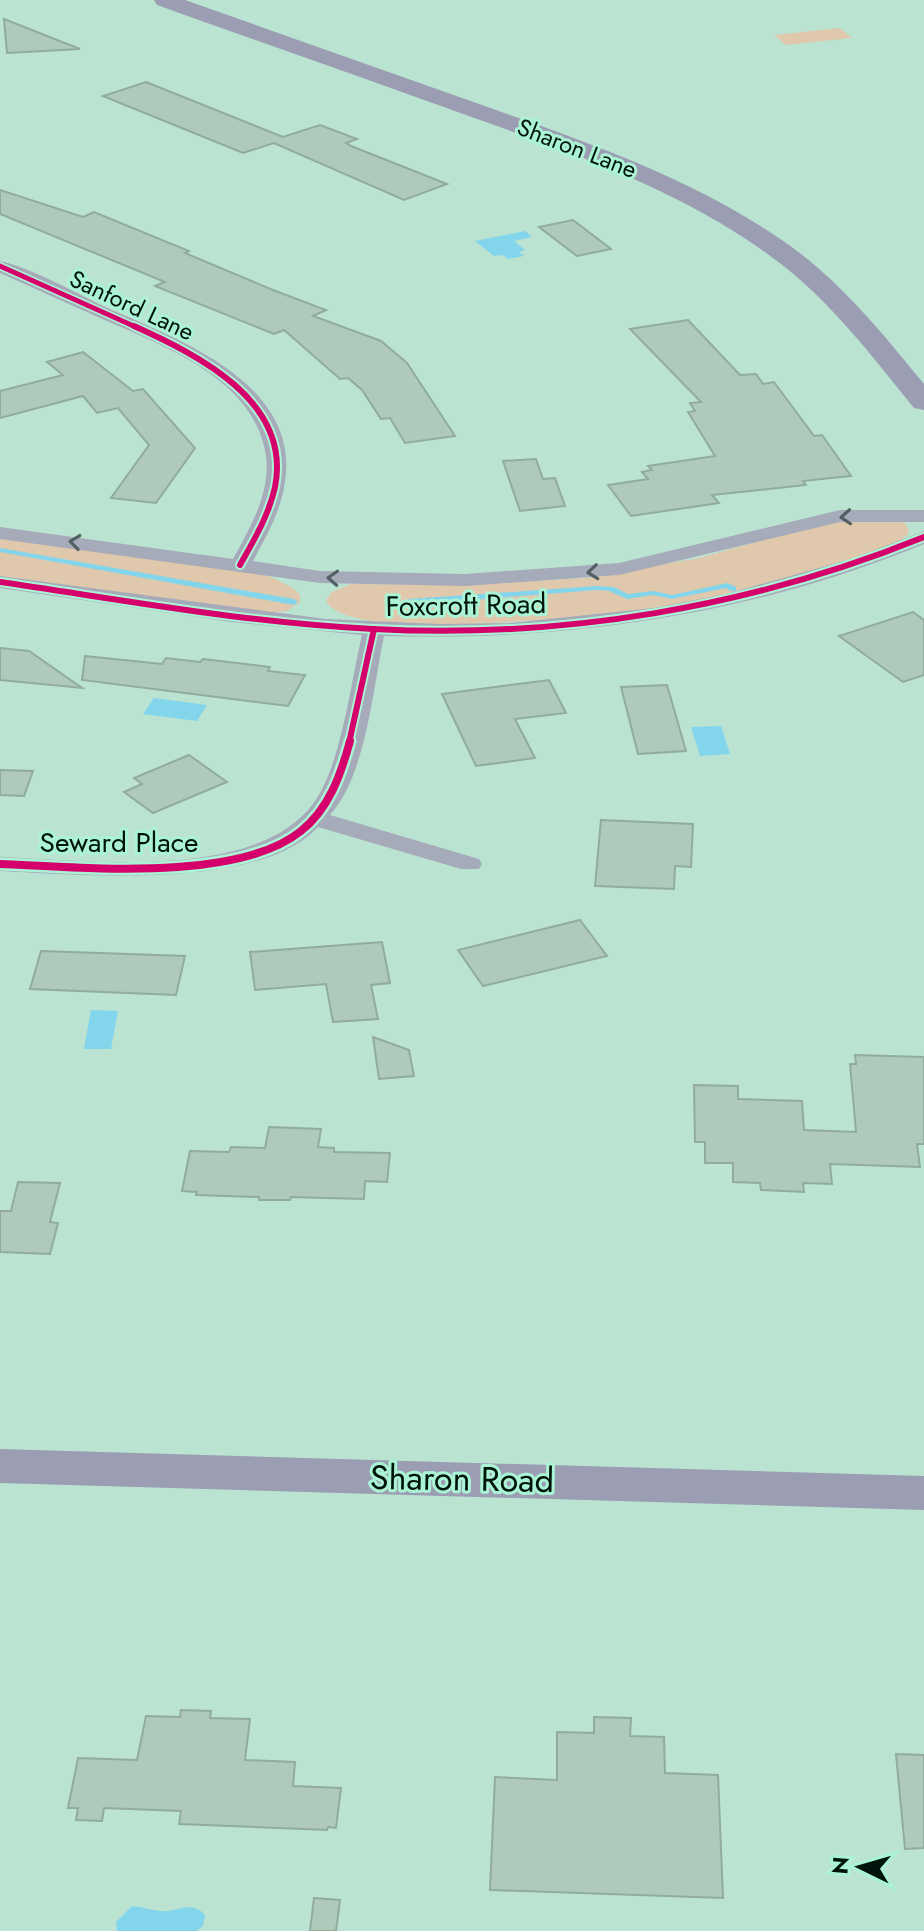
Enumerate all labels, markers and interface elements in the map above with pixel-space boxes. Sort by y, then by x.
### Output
street label: Sharon Lane [512,109,642,187]
street label: Sanford Lane [64,261,200,349]
one-way arrow [839,508,852,525]
one-way arrow [68,534,81,551]
one-way arrow [586,563,599,580]
one-way arrow [326,569,339,586]
street label: Foxcroft Road [385,583,547,627]
street label: Seward Place [40,822,198,863]
street label: Sharon Road [370,1453,554,1505]
north arrow [820,1827,900,1907]
text: N [823,1855,857,1875]

